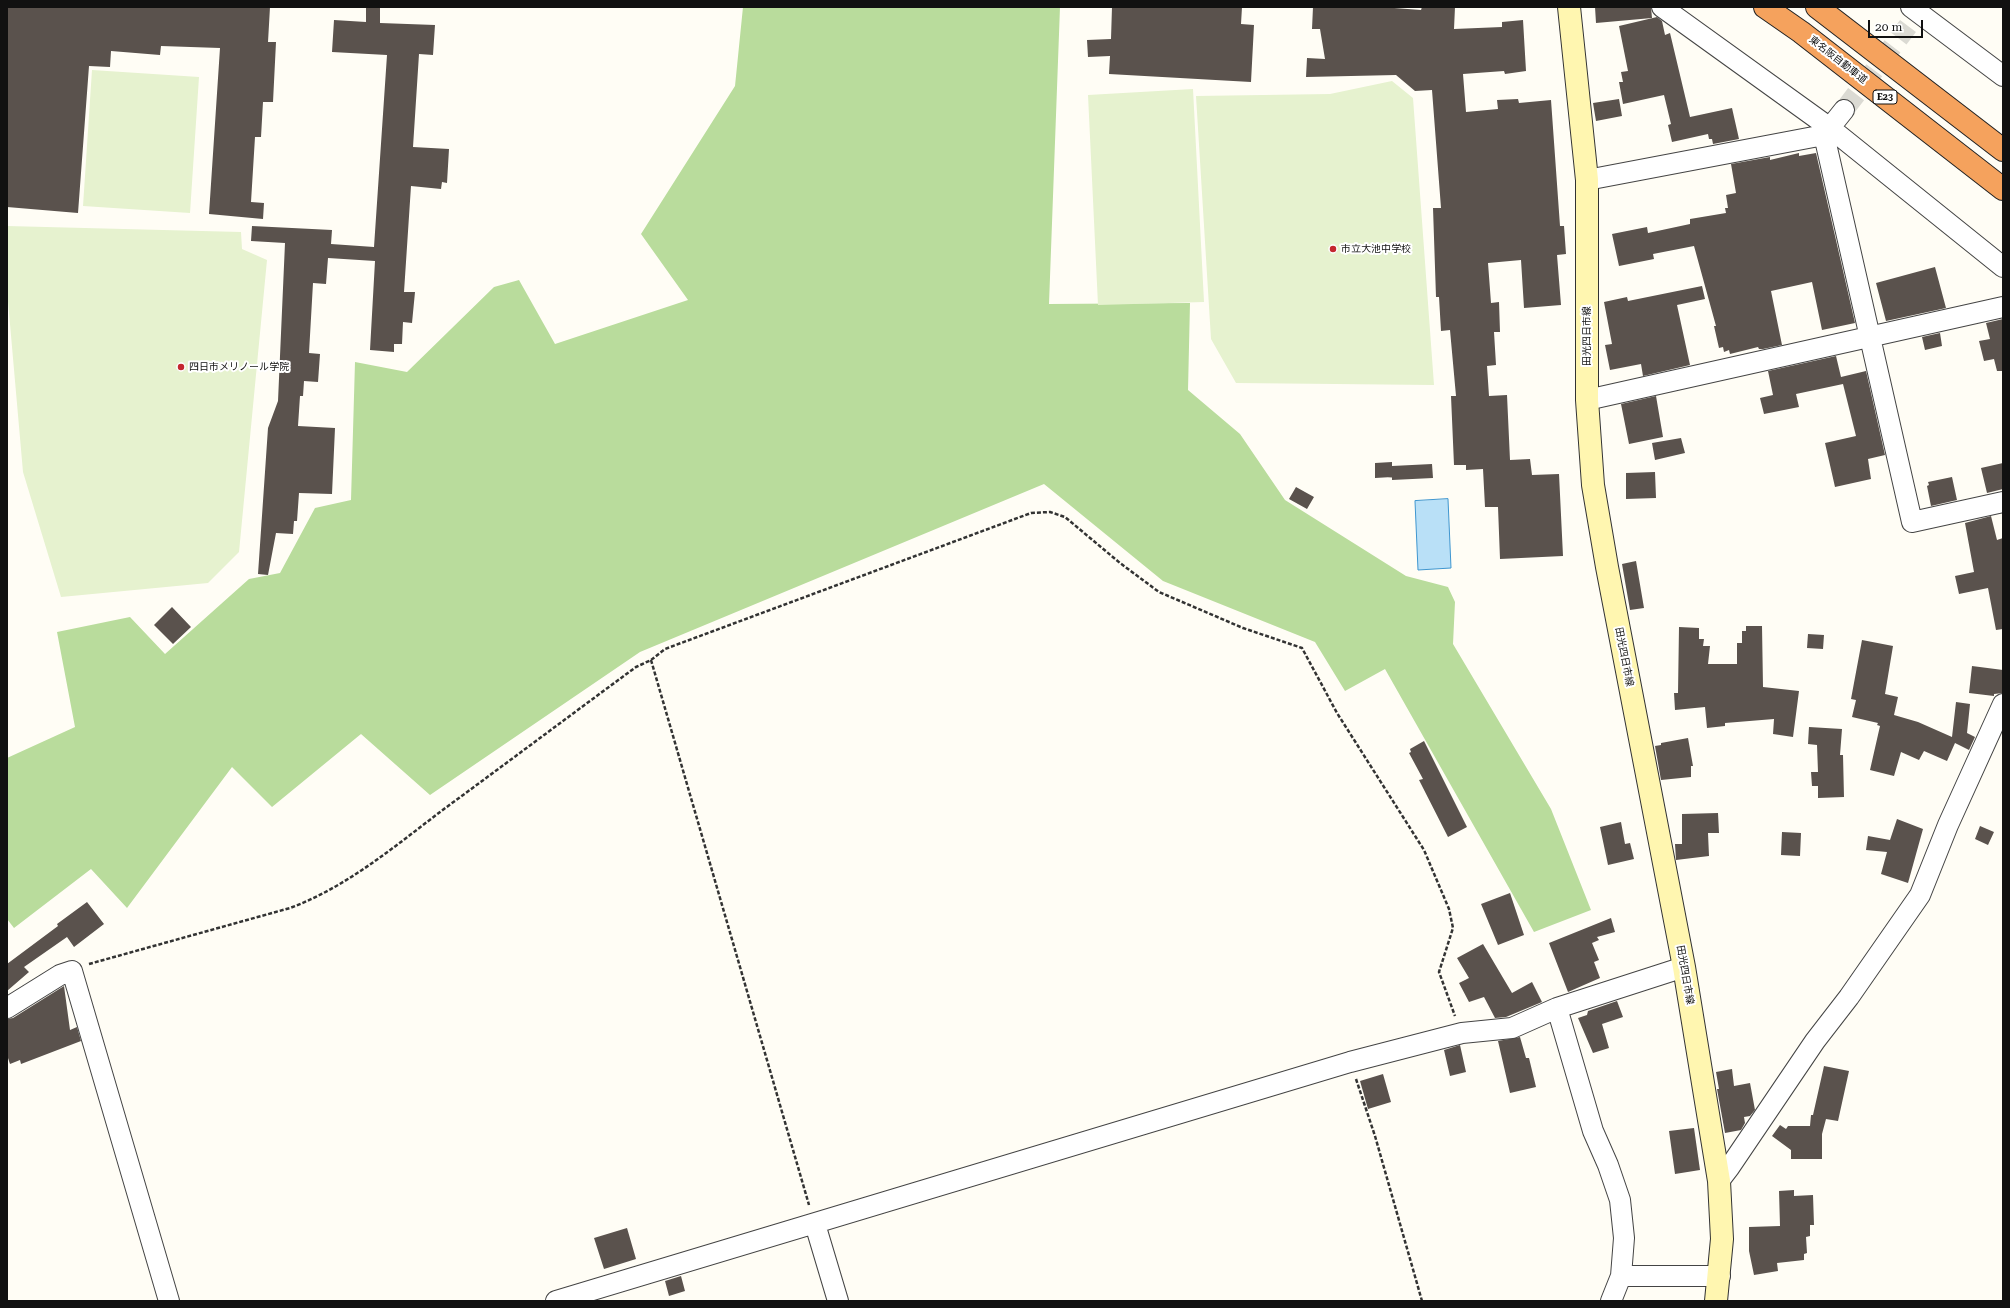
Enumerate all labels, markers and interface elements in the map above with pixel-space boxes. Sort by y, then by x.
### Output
scale bar [1870,12,1925,38]
text: 20 m [1875,20,1902,34]
street label: 東名阪自動車道 [1807,34,1869,86]
road number: E23 [1873,90,1897,104]
place label: 市立大池中学校 [1341,243,1411,255]
marker: 市立大池中学校 [1328,244,1338,254]
street label: 田光四日市線 [1581,306,1593,366]
place label: 四日市メリノール学院 [189,361,289,373]
marker: 四日市メリノール学院 [176,362,186,372]
street label: 田光四日市線 [1612,626,1636,688]
street label: 田光四日市線 [1674,944,1696,1006]

